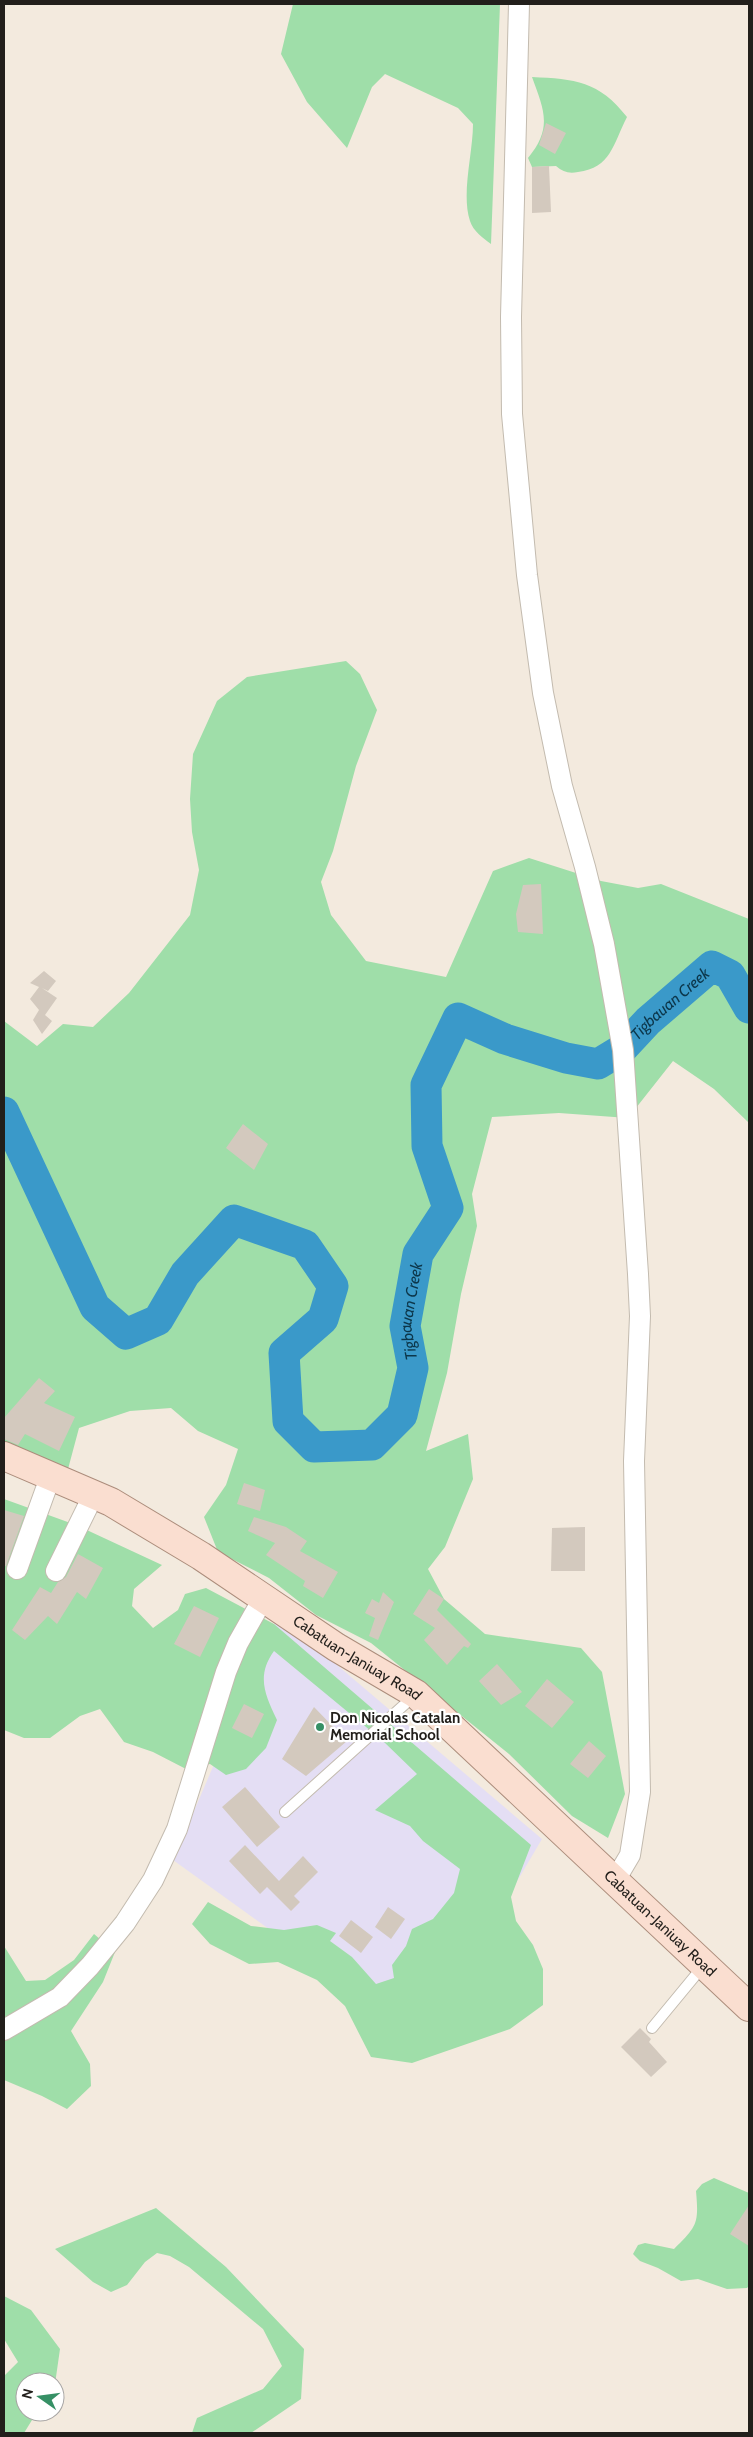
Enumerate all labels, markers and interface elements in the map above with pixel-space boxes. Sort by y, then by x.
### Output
water label: Tigbauan Creek [626,963,714,1044]
water label: Tigbauan Creek [396,1260,427,1362]
street label: Cabatuan-Janiuay Road [290,1612,426,1704]
place label: Don Nicolas Catalan Memorial School [330,1709,460,1744]
marker: Don Nicolas Catalan Memorial School [314,1721,326,1733]
street label: Cabatuan-Janiuay Road [600,1866,720,1980]
north arrow [15,2372,65,2422]
text: N [17,2387,37,2401]

